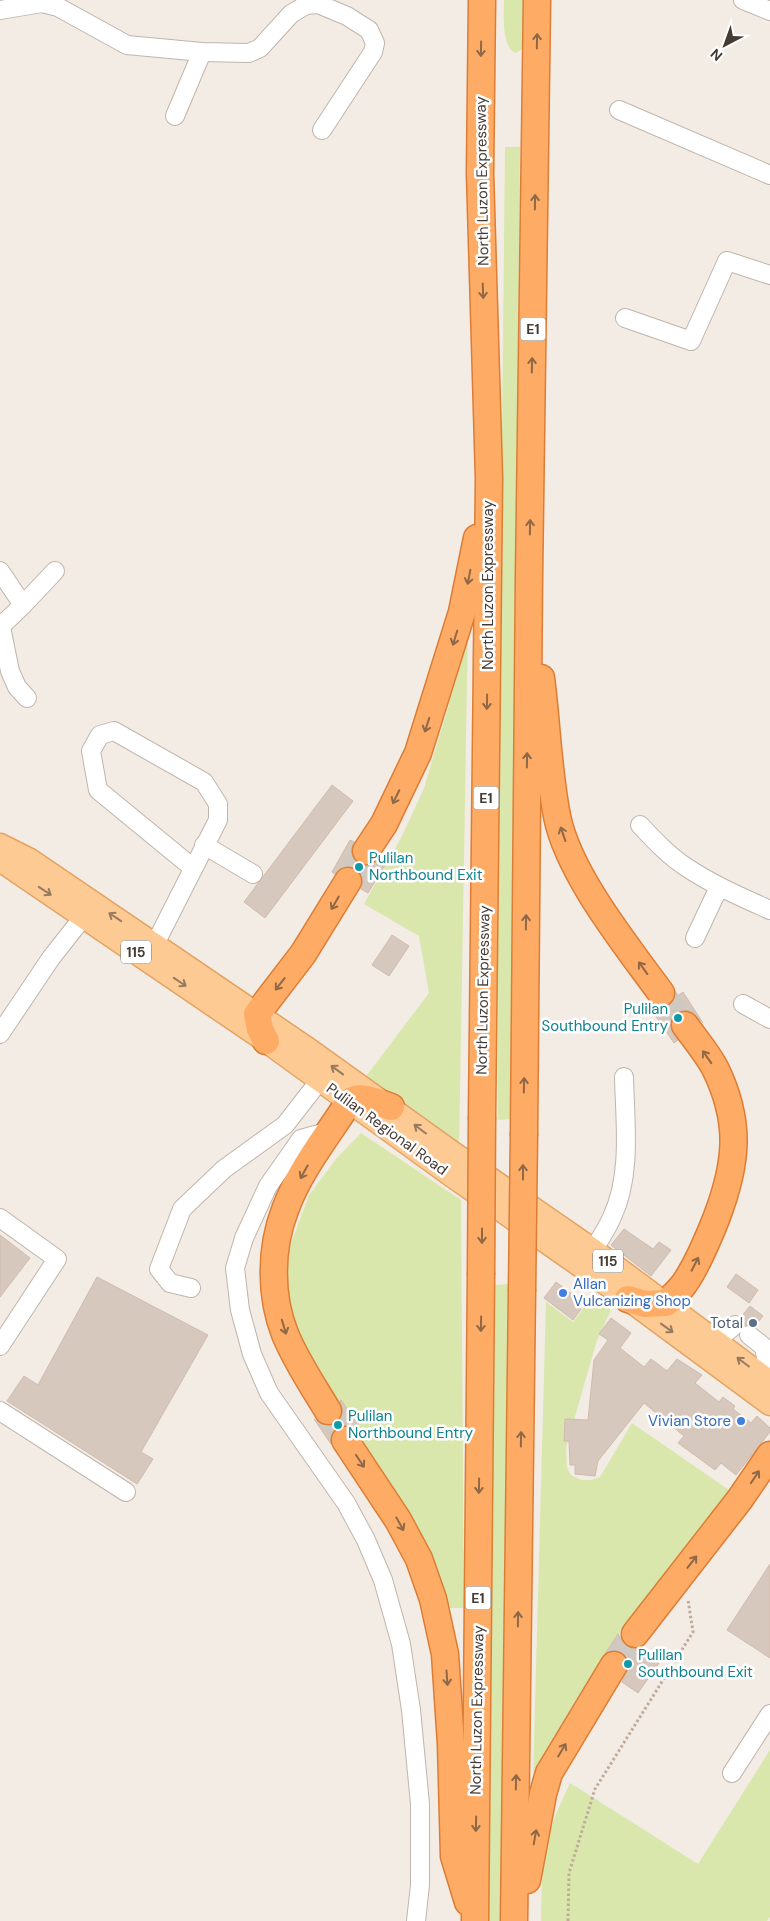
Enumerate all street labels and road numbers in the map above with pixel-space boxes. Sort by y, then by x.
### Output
street label: North Luzon Expressway [471,95,493,266]
road number: E1 [520,318,546,340]
street label: North Luzon Expressway [478,500,498,670]
road number: E1 [474,786,498,810]
street label: North Luzon Expressway [472,904,494,1075]
road number: 115 [121,940,151,964]
street label: Pulilan Regional Road [322,1078,452,1180]
road number: 115 [593,1250,623,1272]
road number: E1 [466,1586,490,1610]
street label: North Luzon Expressway [466,1624,488,1795]

